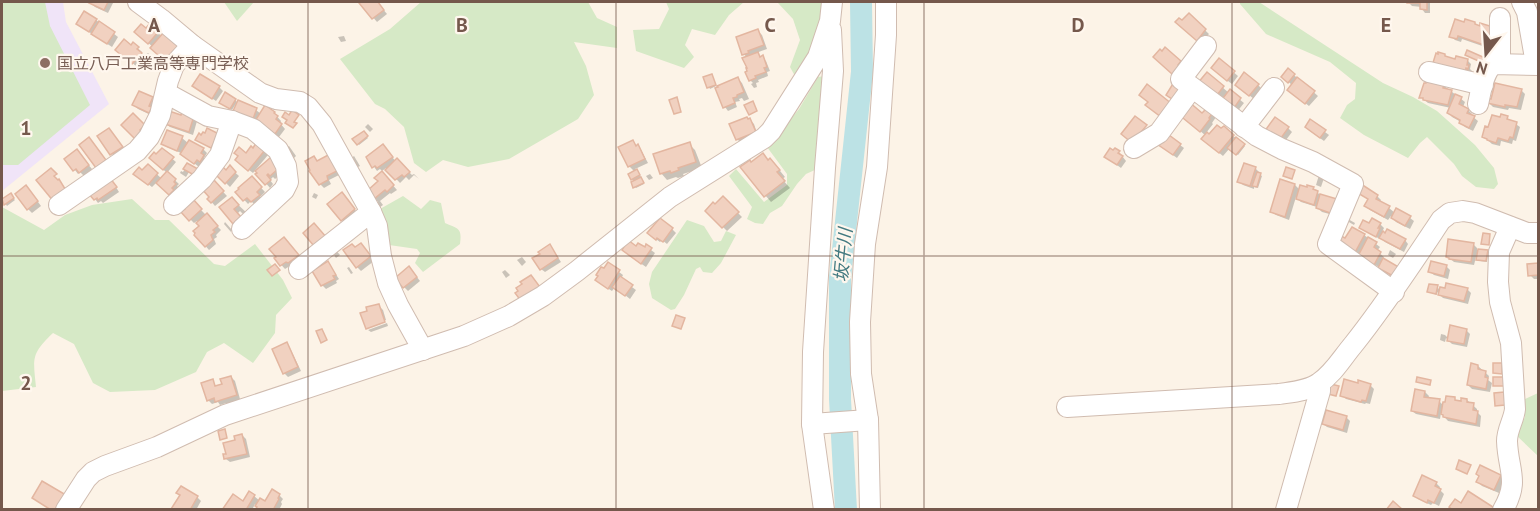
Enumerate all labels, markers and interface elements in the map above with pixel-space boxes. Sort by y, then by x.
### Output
text: A [148,12,161,38]
text: B [456,12,468,38]
text: C [764,12,776,38]
text: D [1072,12,1085,38]
text: E [1381,12,1391,38]
north arrow [1456,24,1516,84]
place label: 国立八戸工業高等専門学校 [57,53,249,73]
marker: 国立八戸工業高等専門学校 [38,56,52,70]
text: N [1474,57,1490,79]
text: 1 [20,115,32,141]
water label: 坂牛川 [829,225,857,283]
text: 2 [20,370,32,396]

